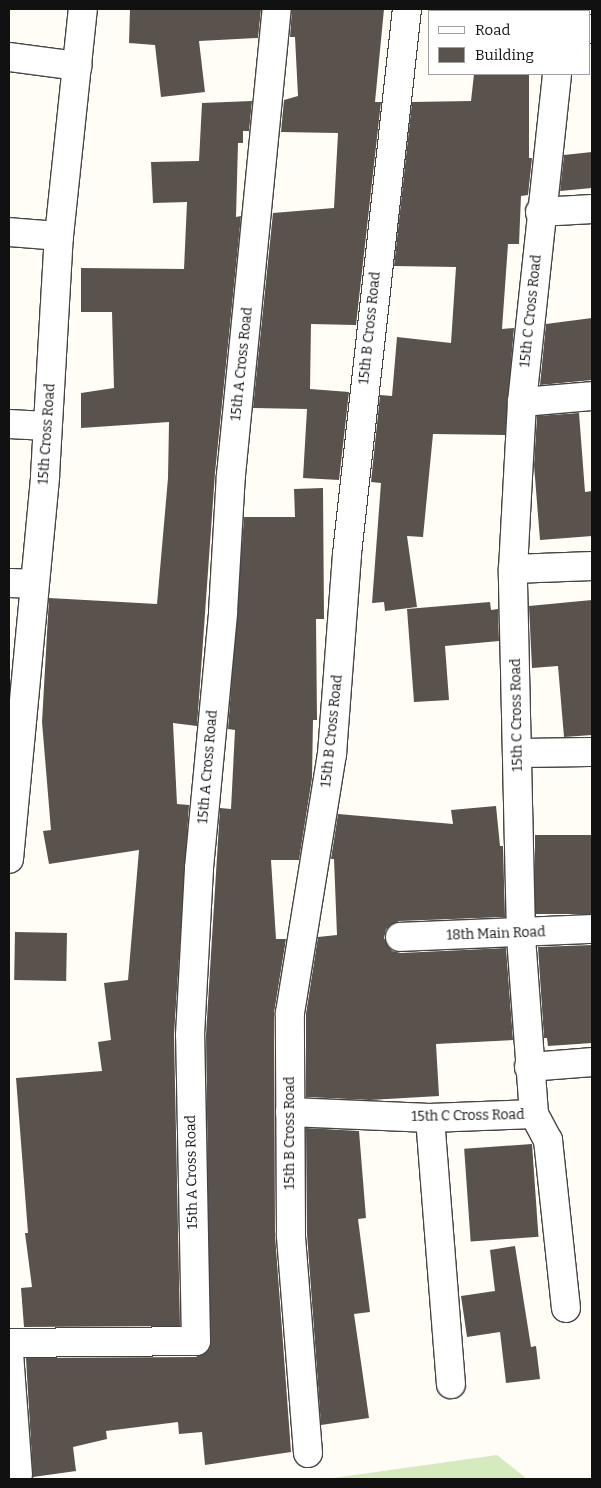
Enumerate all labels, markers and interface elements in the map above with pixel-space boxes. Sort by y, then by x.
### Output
legend [428,10,591,75]
text: Road [475,21,510,39]
text: Building [475,46,534,64]
street label: 15th C Cross Road [517,254,545,368]
street label: 15th B Cross Road [356,271,384,385]
street label: 15th A Cross Road [228,306,256,422]
street label: 15th Cross Road [35,383,59,485]
street label: 15th C Cross Road [508,658,526,772]
street label: 15th B Cross Road [318,674,346,788]
street label: 15th A Cross Road [195,710,221,824]
street label: 18th Main Road [446,924,546,944]
street label: 15th B Cross Road [282,1076,298,1190]
street label: 15th C Cross Road [411,1107,525,1125]
street label: 15th A Cross Road [183,1115,201,1229]

